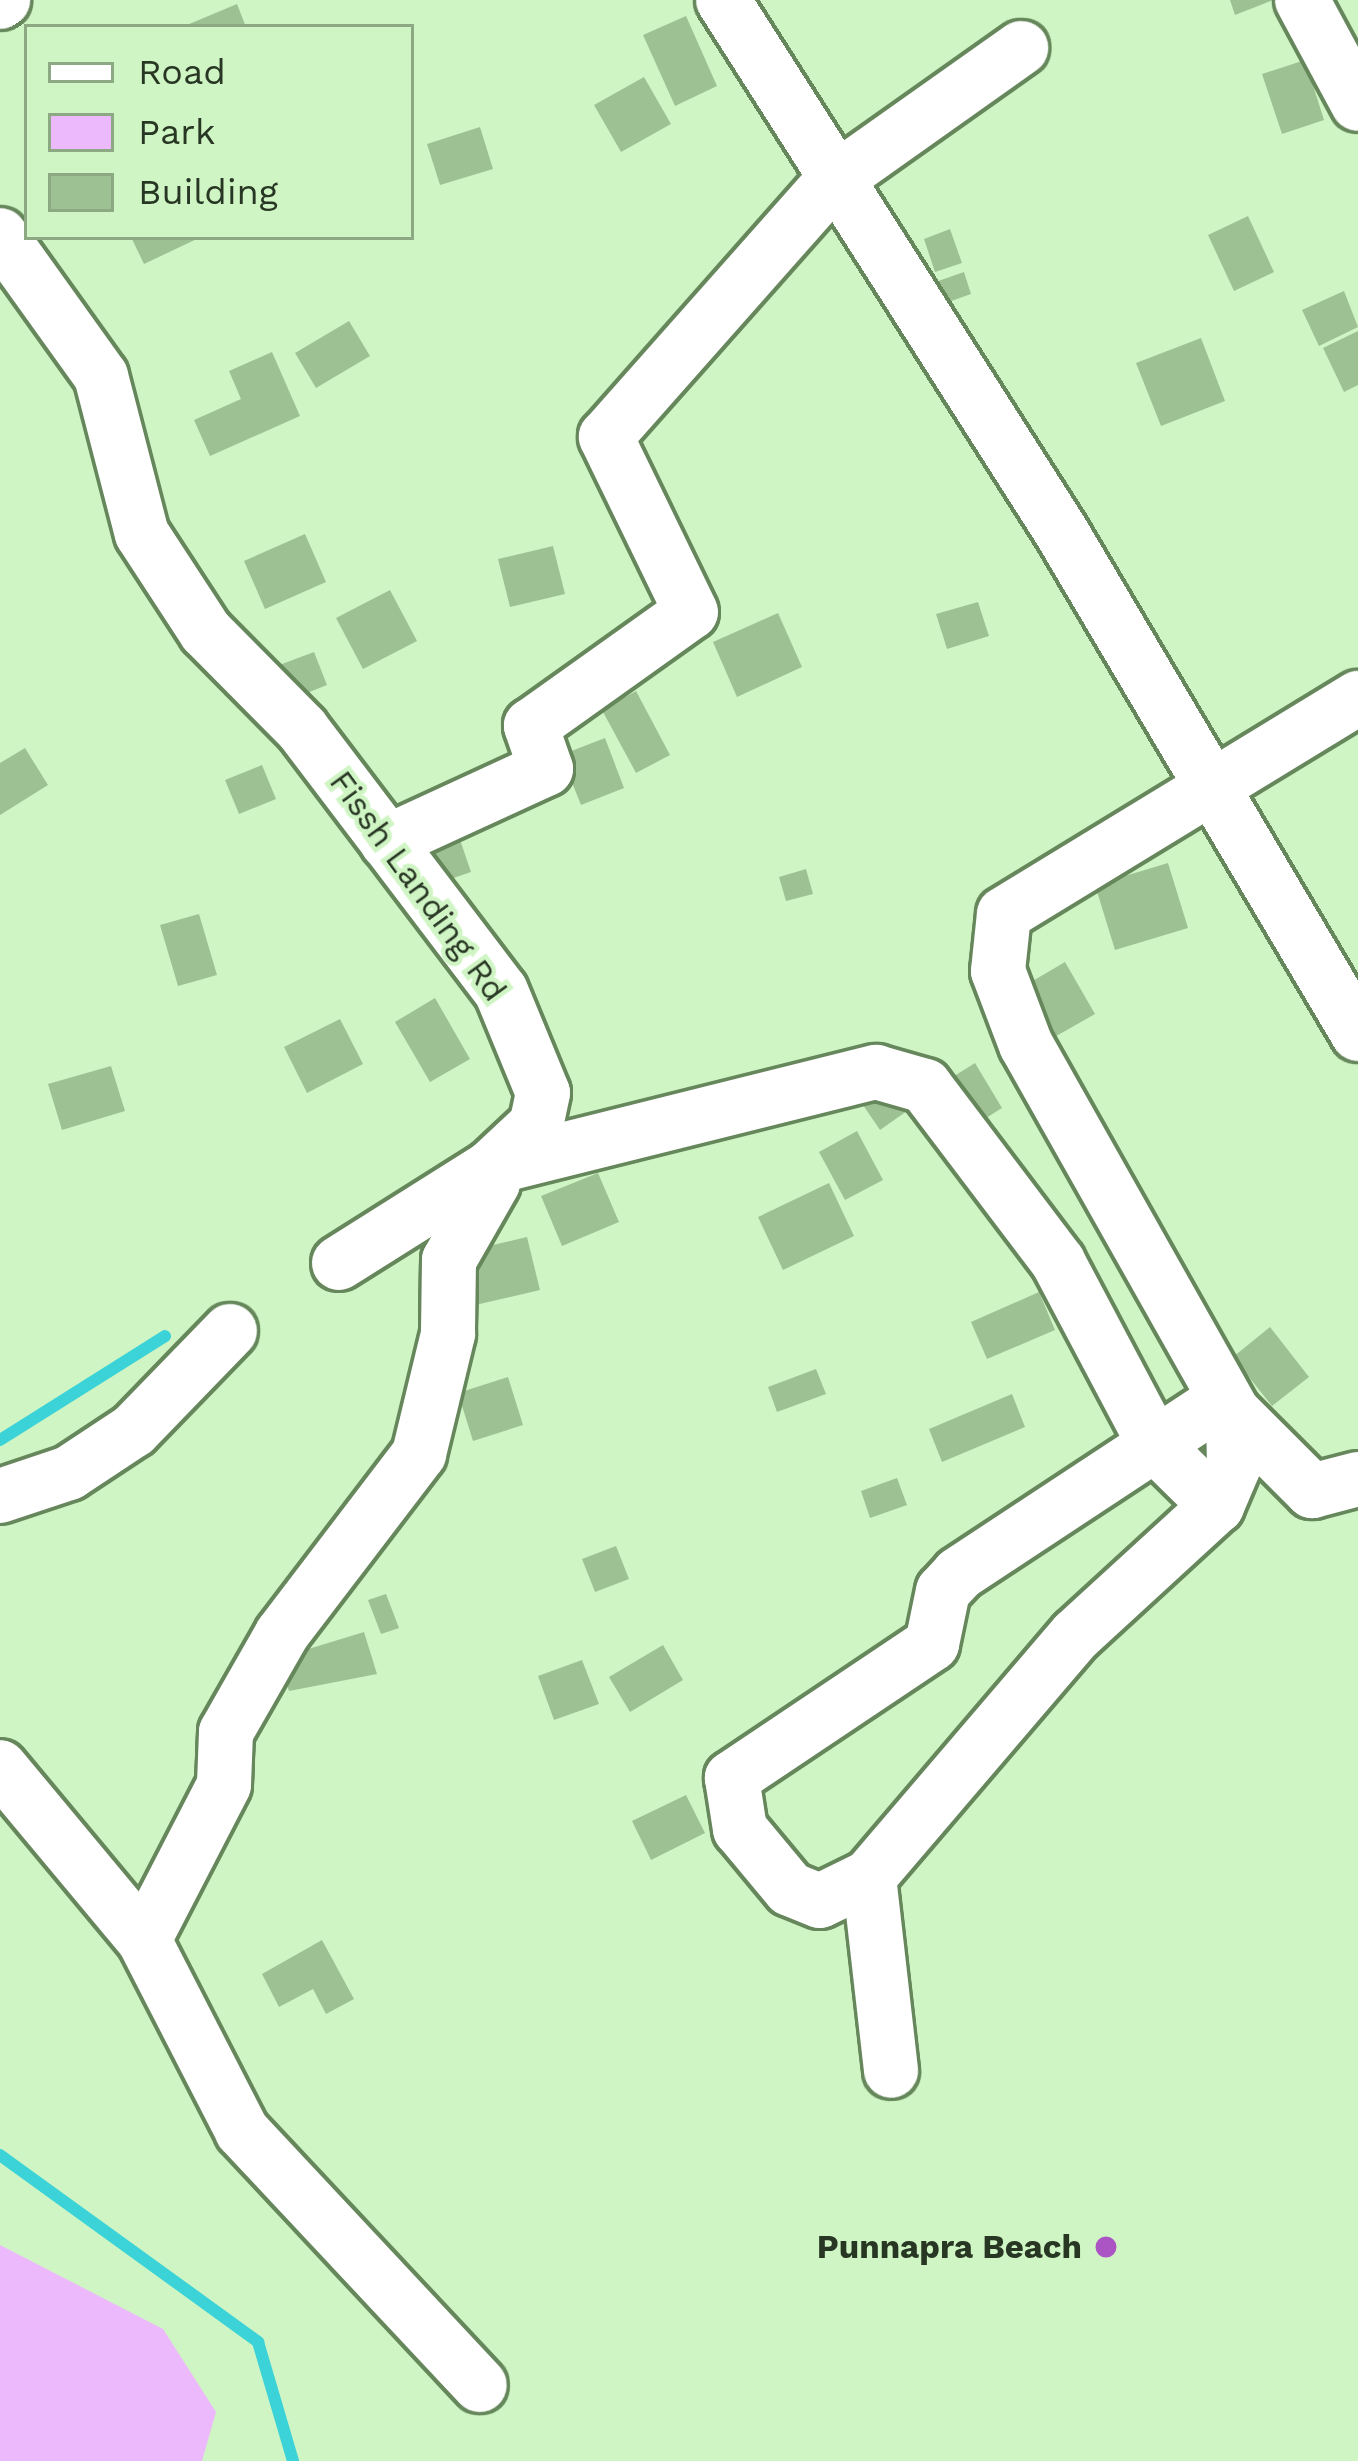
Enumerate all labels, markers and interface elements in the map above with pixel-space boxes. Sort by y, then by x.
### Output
legend [24,24,414,240]
text: Road [138,51,226,93]
text: Park [138,111,215,153]
text: Building [138,171,278,213]
street label: Fissh Landing Rd [321,763,515,1009]
place label: Punnapra Beach [816,2227,1082,2267]
marker: Punnapra Beach [1093,2234,1119,2260]

